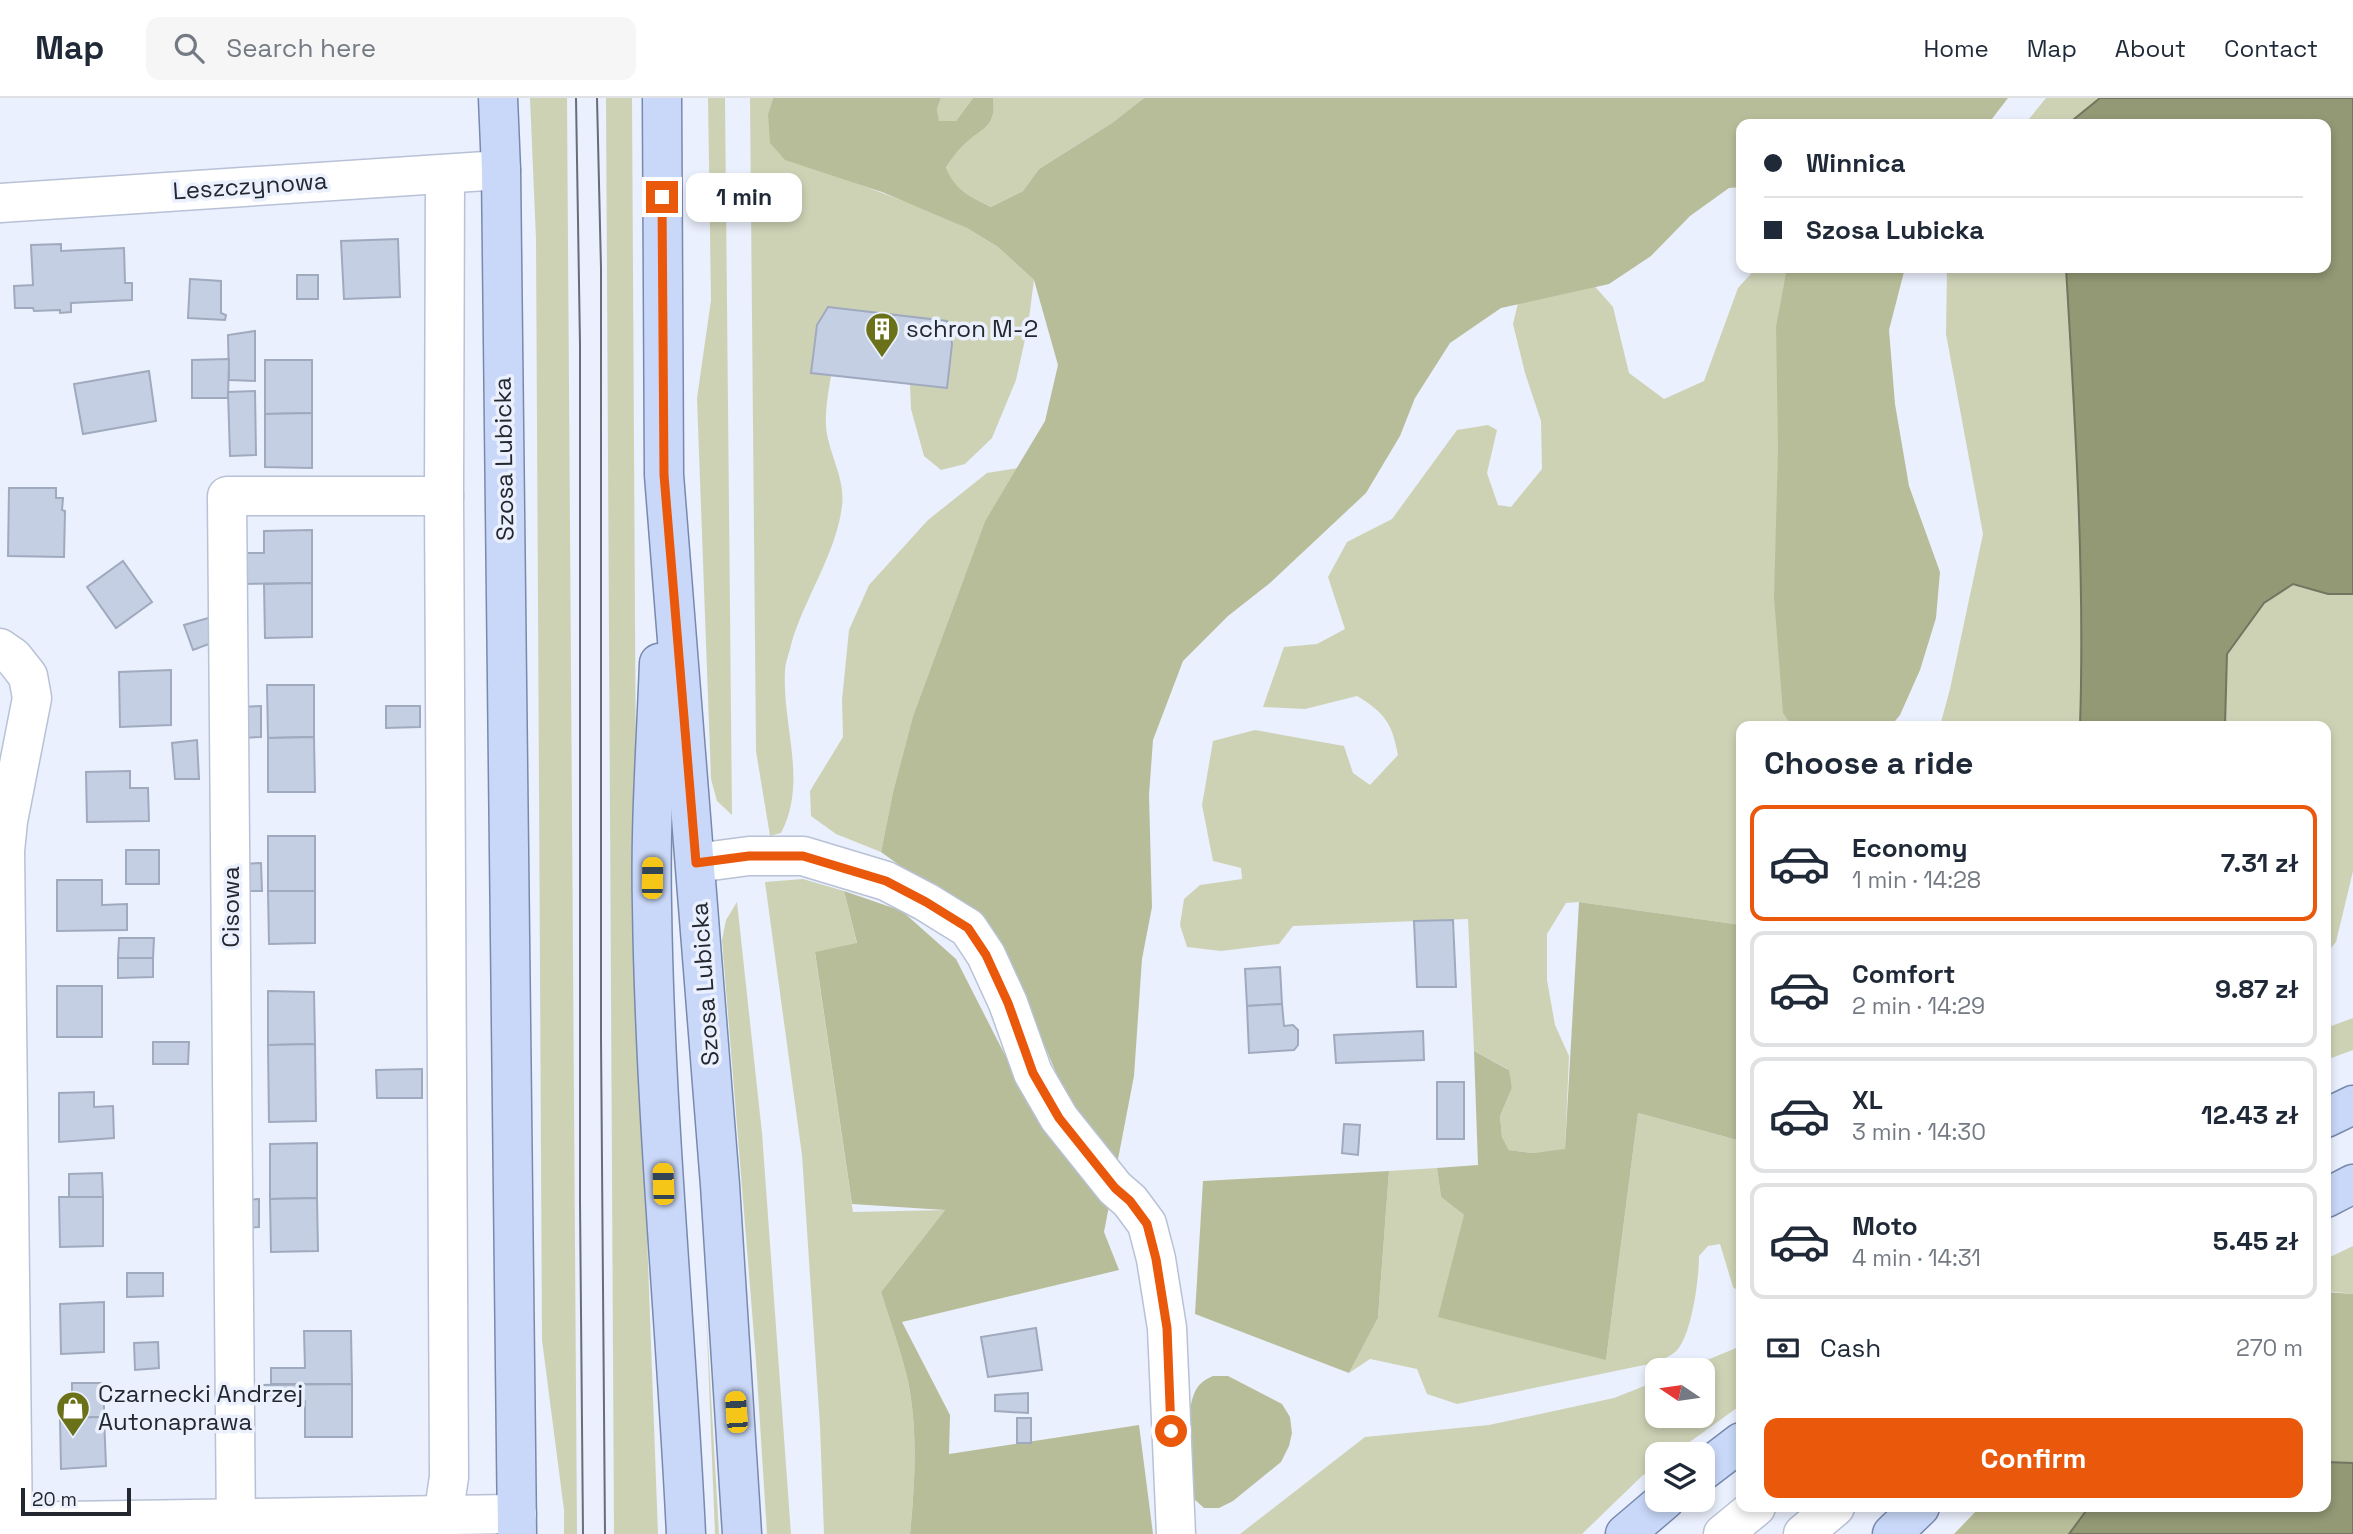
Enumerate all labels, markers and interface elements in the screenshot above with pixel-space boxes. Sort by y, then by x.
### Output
search box [146,17,636,80]
text: Map [35,27,104,69]
icon: search [170,29,208,67]
text: Search here [226,31,376,65]
text: Home [1923,33,1989,64]
text: Map [2027,33,2077,64]
text: About [2115,33,2186,64]
text: Contact [2224,33,2318,64]
text: Winnica [1806,146,1905,180]
street label: Leszczynowa [171,165,329,206]
callout: 1 min [686,172,802,222]
route end [646,181,678,213]
text: 1 min [716,182,772,212]
text: Szosa Lubicka [1806,213,1984,247]
building icon: schron M-2 [863,310,901,359]
place label: schron M-2 [906,313,1038,344]
street label: Szosa Lubicka [487,377,520,541]
text: Choose a ride [1764,743,1974,783]
text: Economy [1852,831,1968,865]
icon: car [1768,832,1831,895]
text: 7.31 zł [2221,846,2299,880]
car [642,857,663,899]
text: 1 min · 14:28 [1852,865,1981,895]
street label: Cisowa [215,866,246,948]
street label: Szosa Lubicka [683,901,726,1067]
text: Comfort [1852,957,1955,991]
icon: car [1768,958,1831,1021]
text: 9.87 zł [2215,972,2299,1006]
text: 2 min · 14:29 [1852,991,1985,1021]
text: XL [1852,1083,1883,1117]
icon: car [1768,1084,1831,1147]
text: 12.43 zł [2201,1098,2299,1132]
text: 3 min · 14:30 [1852,1117,1986,1147]
car [652,1163,675,1205]
text: Moto [1852,1209,1918,1243]
icon: car [1768,1210,1831,1273]
text: 5.45 zł [2213,1224,2299,1258]
text: 4 min · 14:31 [1852,1243,1981,1273]
icon: cash [1764,1329,1802,1367]
text: Cash [1820,1331,1881,1365]
text: 270 m [2236,1333,2303,1363]
north arrow [1645,1358,1715,1428]
map controls [1645,1358,1715,1512]
place label: Czarnecki Andrzej Autonaprawa [98,1378,303,1437]
shop icon: Czarnecki Andrzej Autonaprawa [54,1389,92,1438]
car [725,1390,748,1434]
route start [1155,1415,1187,1447]
button: Confirm [1764,1418,2303,1498]
button: layers [1645,1442,1715,1512]
scale bar [21,1485,131,1517]
text: 20 m [32,1487,77,1512]

